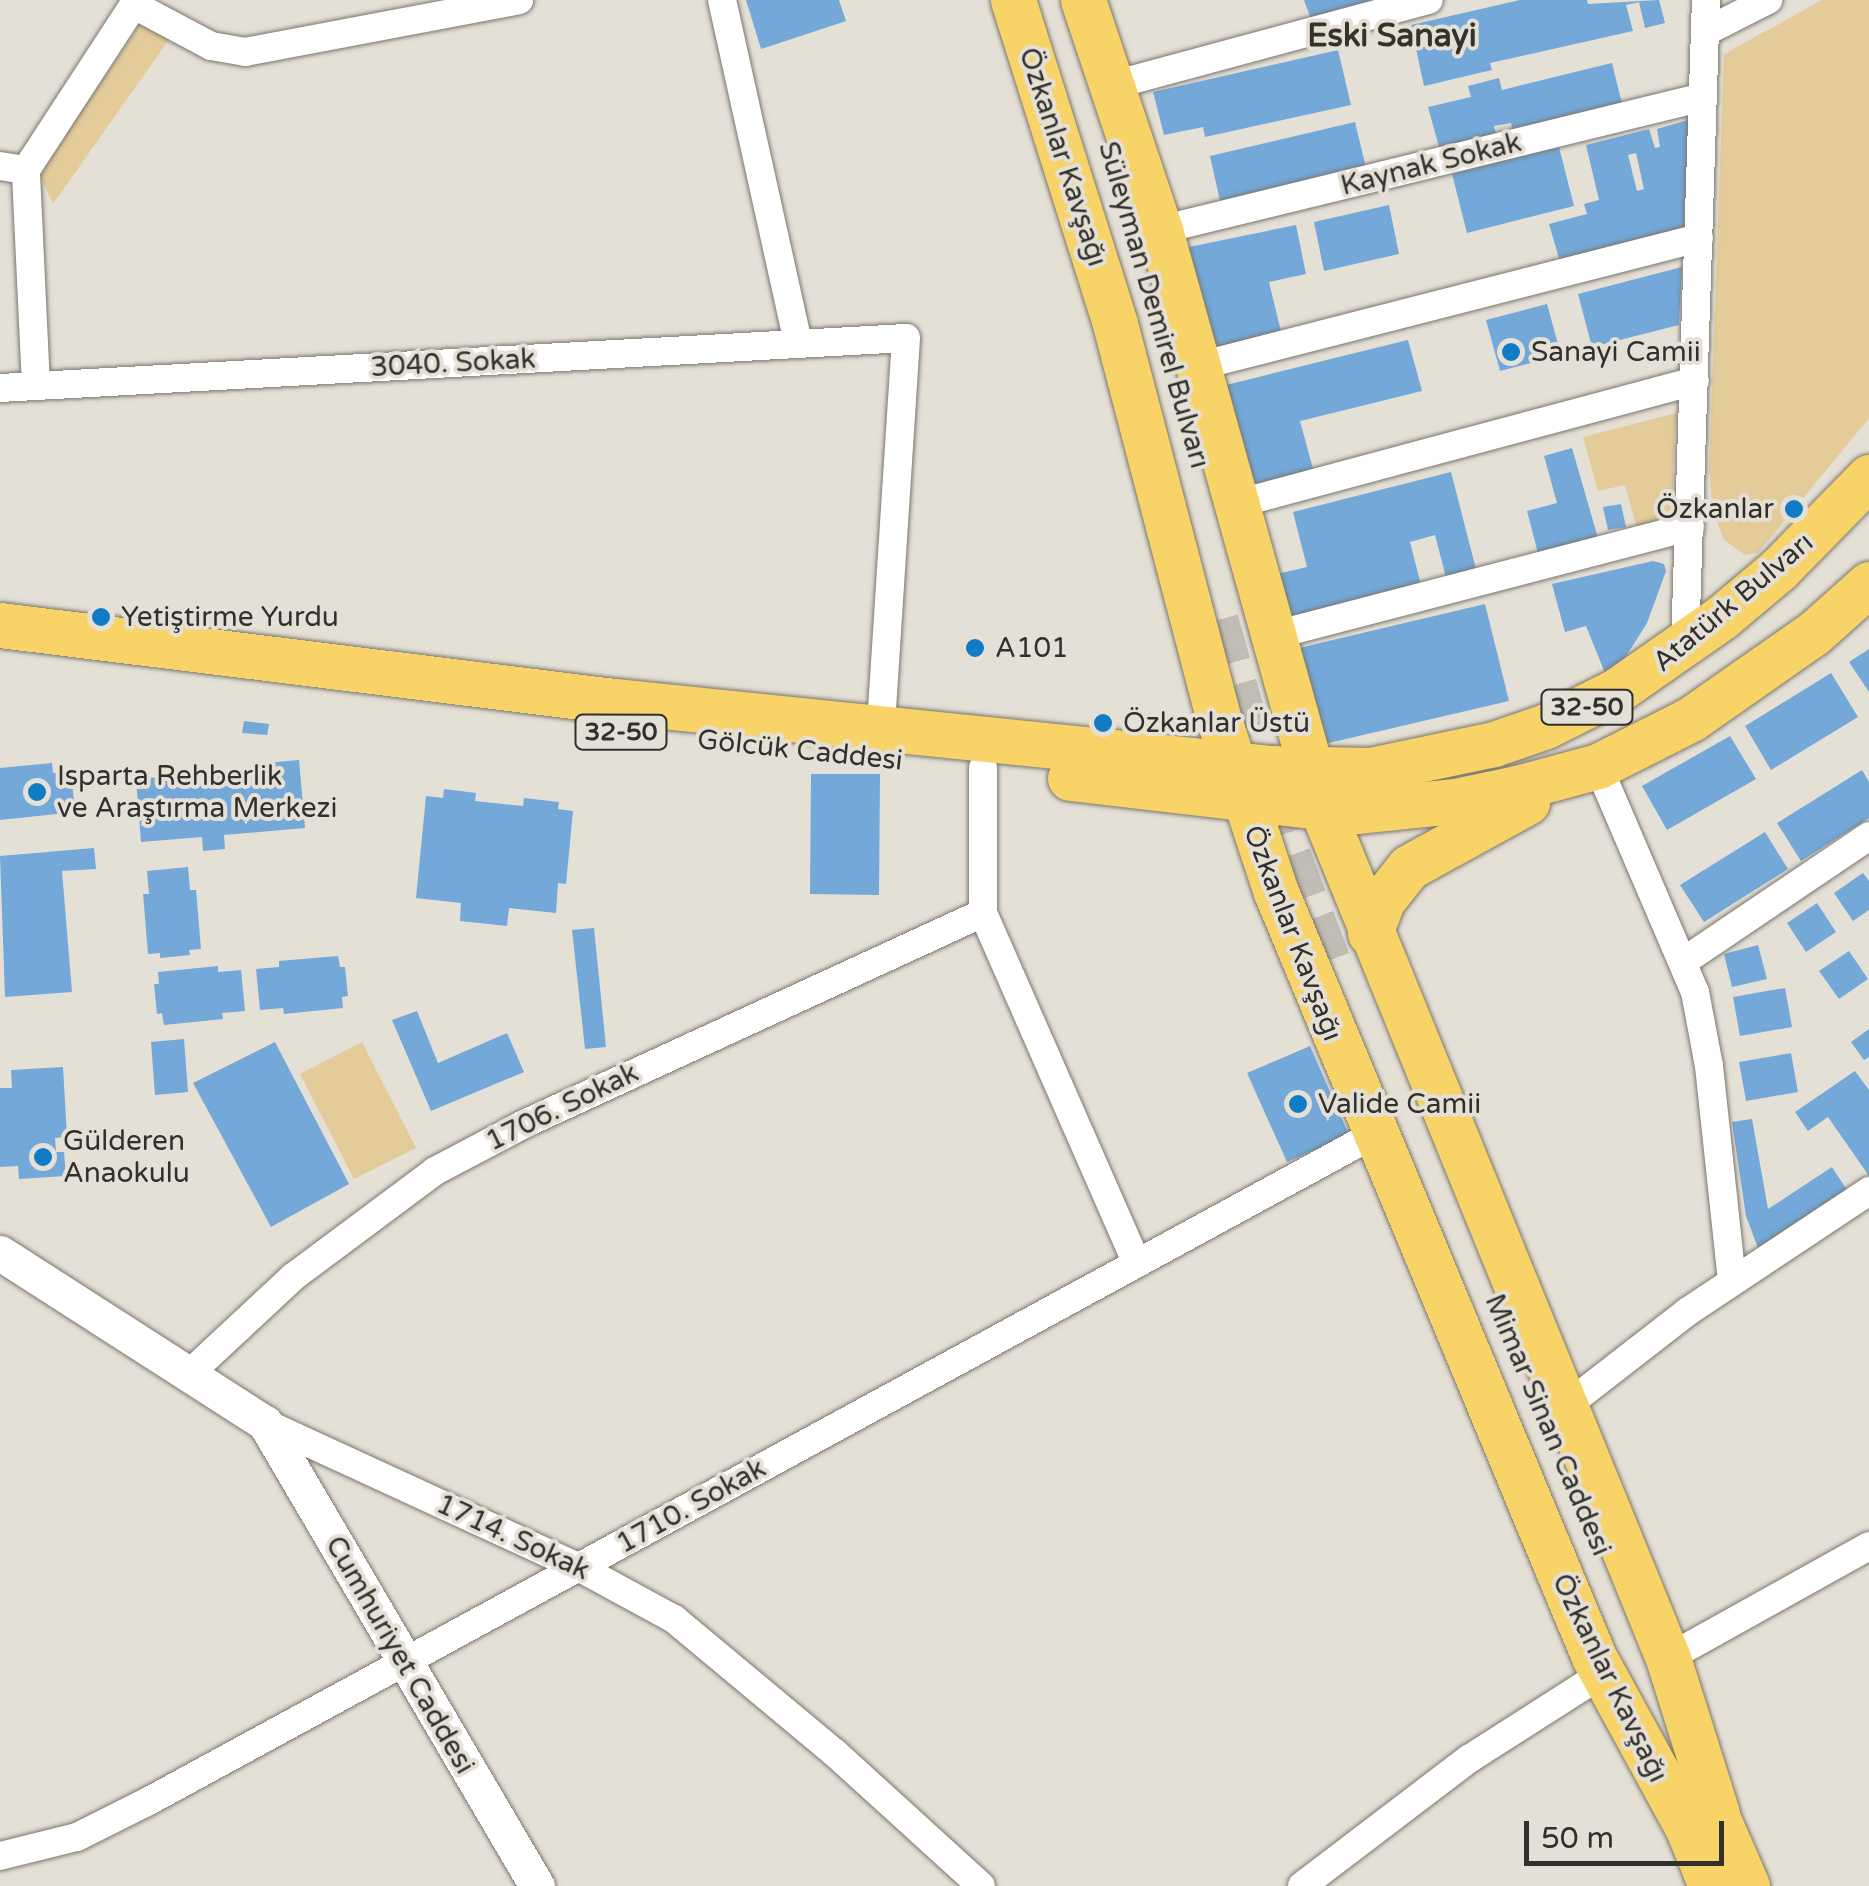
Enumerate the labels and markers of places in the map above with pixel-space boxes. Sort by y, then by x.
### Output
place label: Sanayi Camii [1531,335,1701,369]
marker: Sanayi Camii [1500,341,1522,363]
place label: Özkanlar [1656,492,1774,526]
marker: Özkanlar [1783,498,1805,520]
place label: Yetiştirme Yurdu [121,600,339,634]
marker: Yetiştirme Yurdu [90,606,112,628]
place label: A101 [995,631,1069,665]
marker: A101 [964,637,986,659]
place label: Özkanlar Üstü [1123,706,1310,740]
marker: Özkanlar Üstü [1092,712,1114,734]
place label: Isparta Rehberlik ve Araştırma Merkezi [57,759,337,825]
marker: Isparta Rehberlik ve Araştırma Merkezi [26,781,48,803]
place label: Valide Camii [1318,1087,1481,1121]
marker: Valide Camii [1287,1093,1309,1115]
place label: Gülderen Anaokulu [63,1124,190,1190]
marker: Gülderen Anaokulu [32,1146,54,1168]

